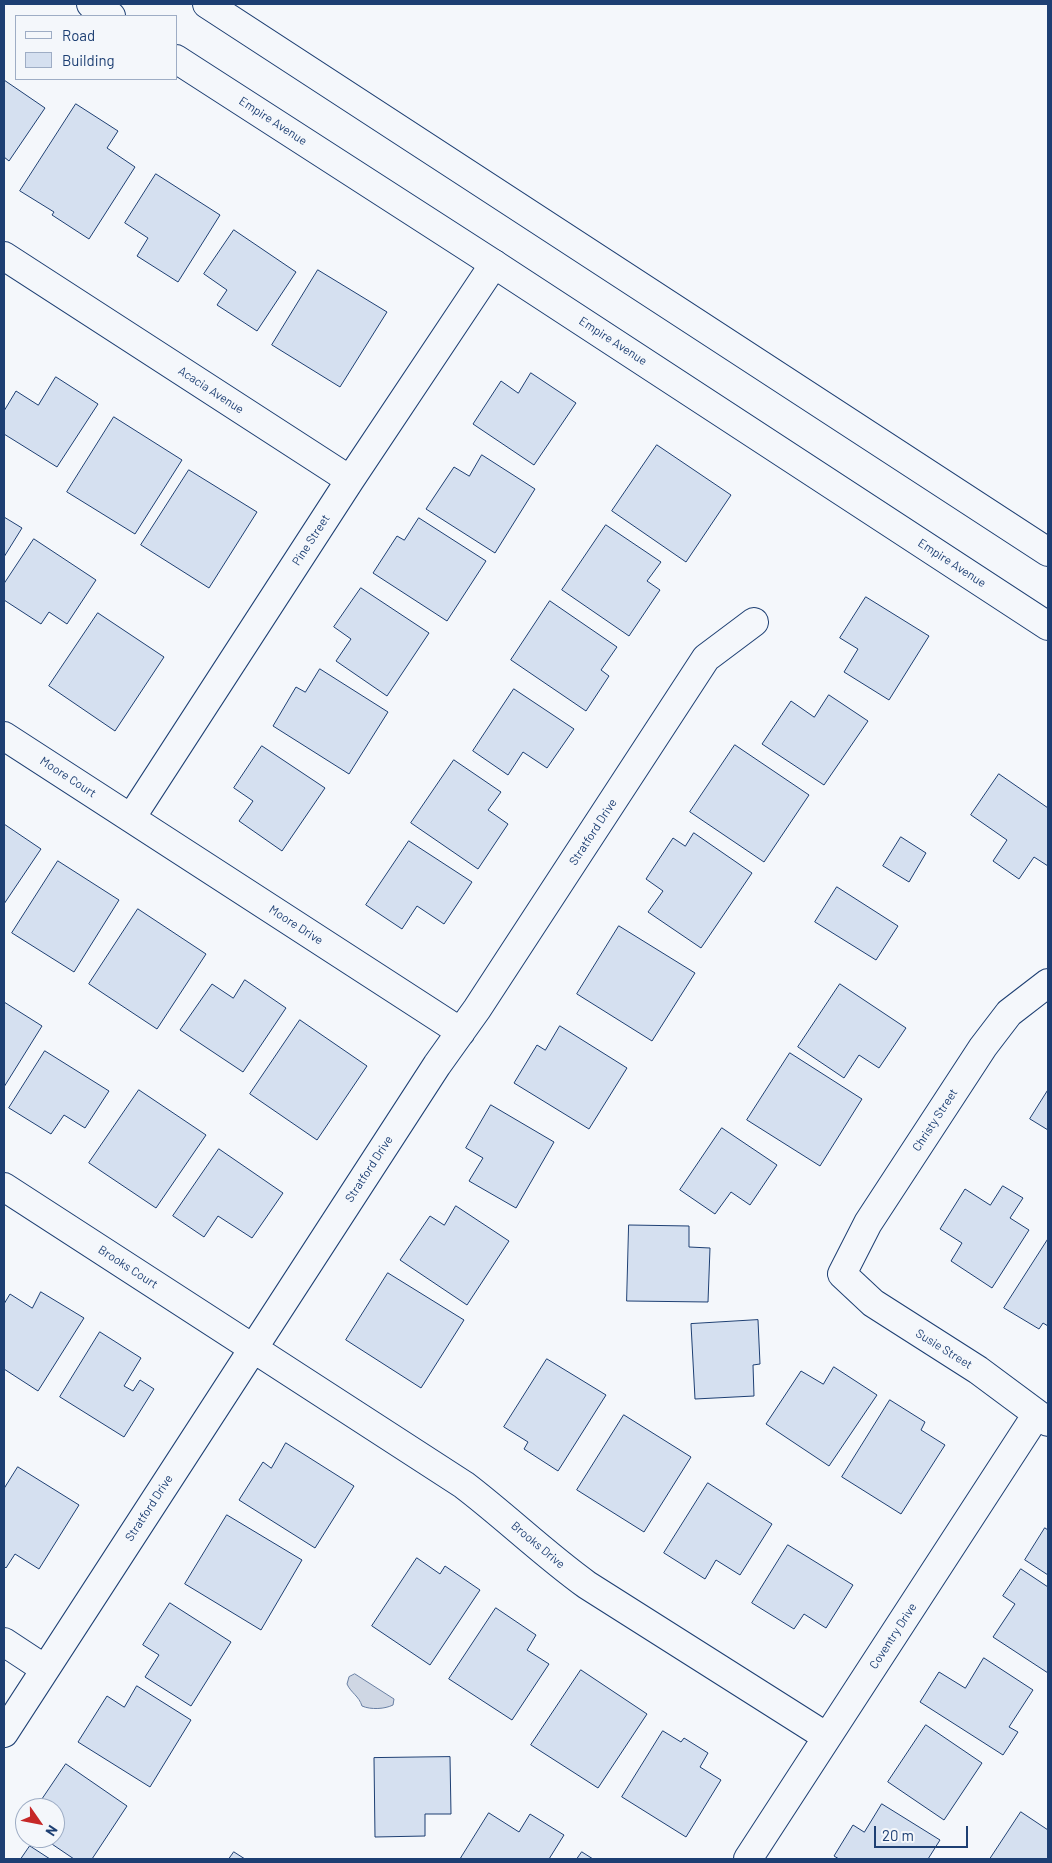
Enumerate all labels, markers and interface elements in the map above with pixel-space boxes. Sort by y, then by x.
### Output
legend [15,15,178,80]
text: Road [62,26,95,44]
text: Building [62,51,115,69]
street label: Empire Avenue [236,94,310,148]
street label: Empire Avenue [576,314,650,368]
street label: Acacia Avenue [175,363,247,417]
street label: Pine Street [289,512,333,568]
street label: Empire Avenue [915,536,989,590]
street label: Moore Court [37,754,99,800]
street label: Stratford Drive [566,796,620,868]
street label: Moore Drive [266,902,326,948]
street label: Christy Street [909,1086,961,1154]
street label: Stratford Drive [342,1133,396,1205]
street label: Brooks Court [95,1242,161,1292]
street label: Susie Street [913,1326,975,1372]
street label: Stratford Drive [122,1472,176,1544]
street label: Brooks Drive [508,1518,568,1572]
street label: Coventry Drive [866,1600,920,1672]
north arrow [15,1798,65,1848]
scale bar [877,1816,971,1848]
text: N [42,1822,62,1839]
text: 20 m [882,1826,914,1844]

